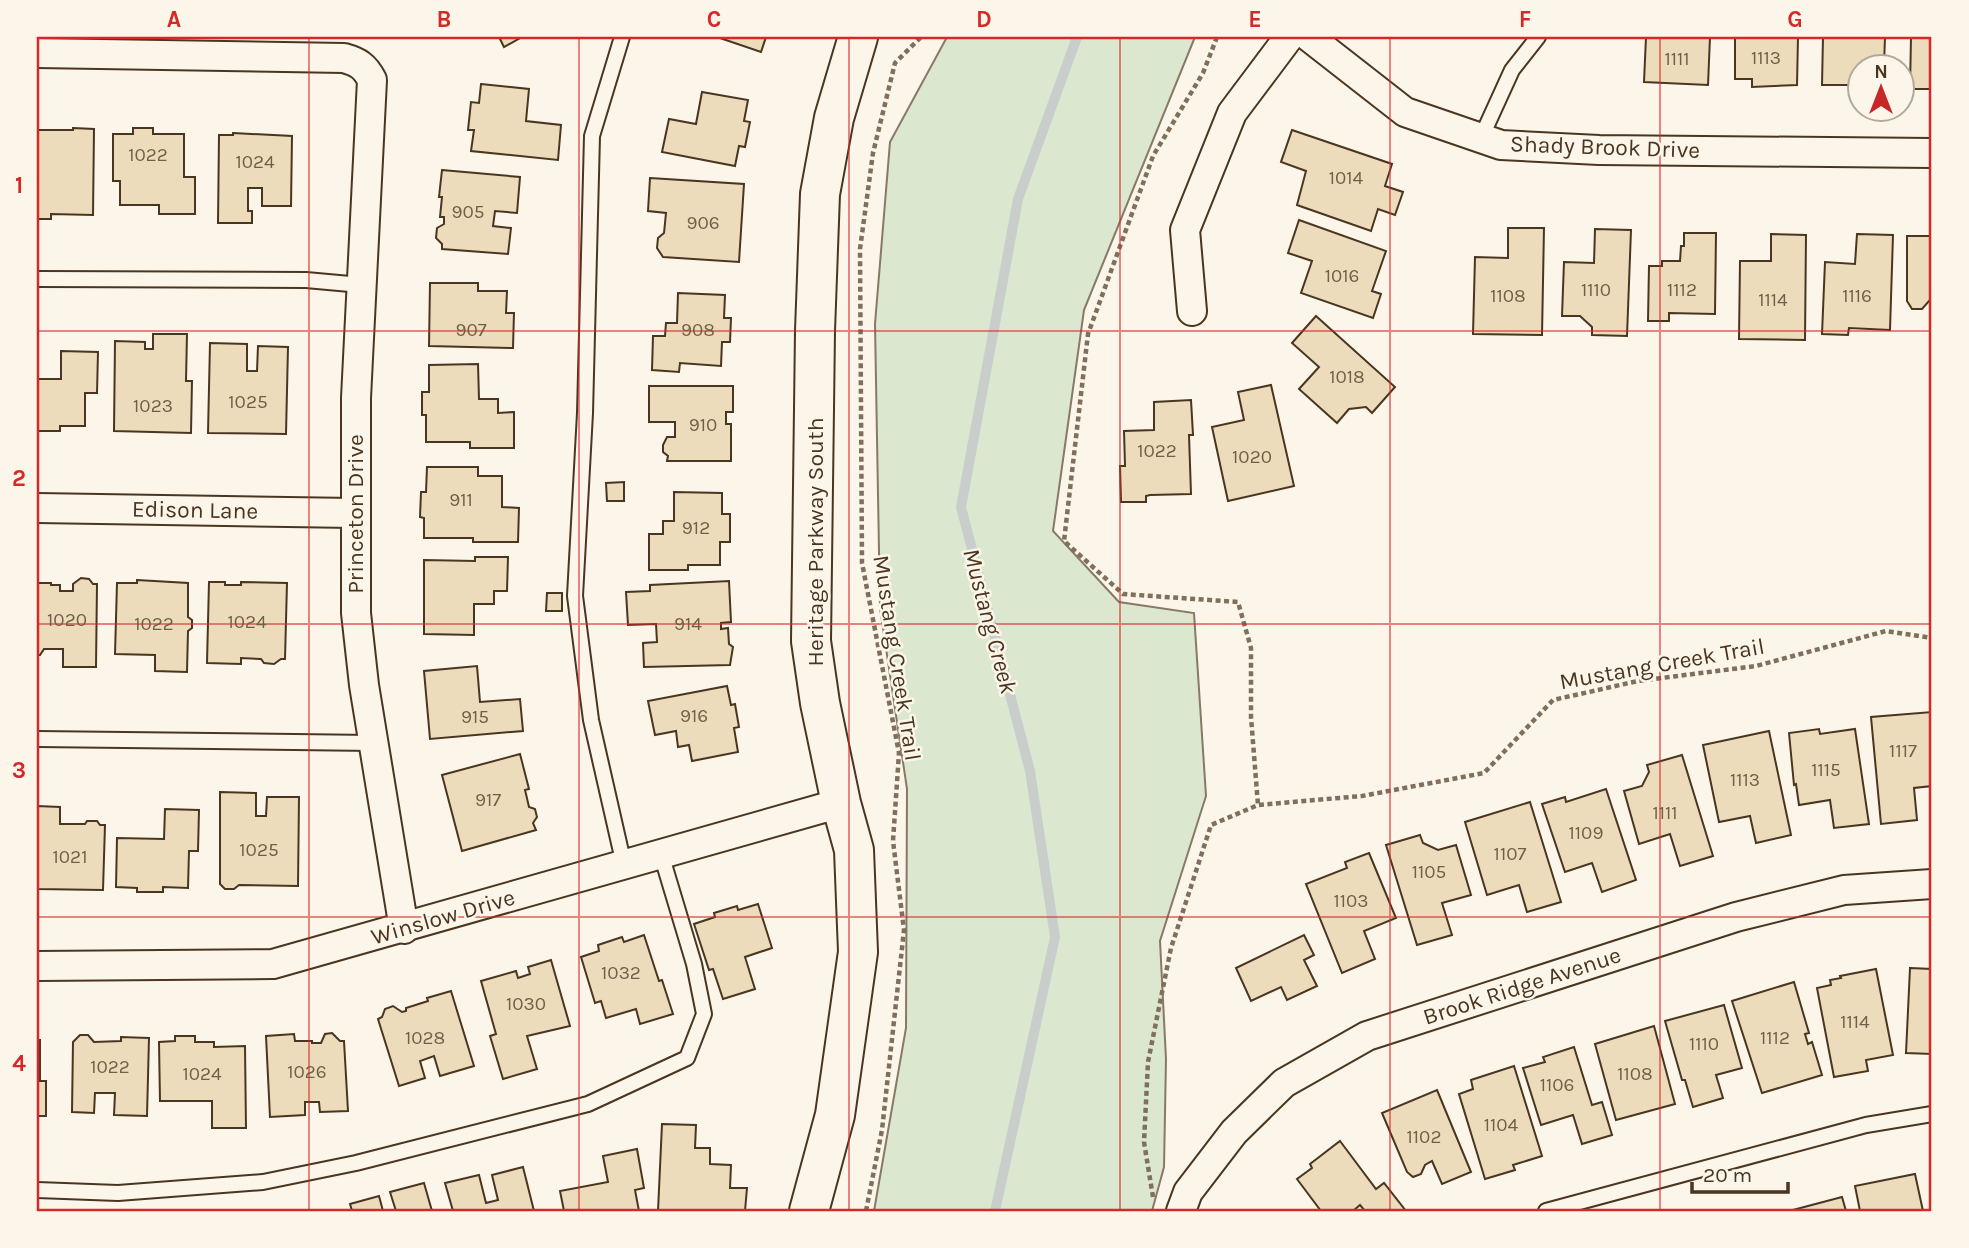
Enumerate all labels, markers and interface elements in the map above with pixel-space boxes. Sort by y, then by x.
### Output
text: A [167,6,181,33]
text: B [437,6,451,33]
text: C [707,6,721,33]
text: D [976,6,992,33]
text: E [1248,6,1262,33]
text: F [1519,6,1531,33]
text: G [1787,6,1803,33]
house number: 1113 [1751,47,1781,69]
house number: 1111 [1664,48,1690,70]
north arrow [1846,52,1916,122]
text: N [1874,61,1888,83]
street label: Shady Brook Drive [1510,130,1700,164]
house number: 1022 [128,144,168,166]
house number: 1024 [235,151,275,173]
house number: 1014 [1329,167,1364,189]
text: 1 [15,172,23,199]
house number: 905 [451,201,485,223]
house number: 906 [686,212,720,234]
house number: 1016 [1325,265,1359,287]
house number: 1110 [1581,279,1611,301]
house number: 1112 [1667,279,1697,301]
house number: 1108 [1490,285,1526,307]
house number: 1116 [1842,285,1872,307]
house number: 1114 [1758,289,1788,311]
house number: 907 [455,319,487,341]
house number: 908 [681,319,715,341]
house number: 1018 [1329,366,1365,388]
house number: 1025 [228,391,268,413]
house number: 1023 [133,395,173,417]
house number: 910 [689,414,717,436]
street label: Heritage Parkway South [802,417,829,667]
street label: Princeton Drive [342,434,369,594]
house number: 1022 [1137,440,1177,462]
house number: 1020 [1232,446,1272,468]
text: 2 [12,465,26,492]
house number: 911 [449,489,473,511]
street label: Edison Lane [132,495,258,525]
house number: 912 [682,517,710,539]
water label: Mustang Creek [957,545,1023,697]
street label: Mustang Creek Trail [867,553,927,763]
house number: 1020 [47,609,87,631]
house number: 1024 [227,611,267,633]
house number: 1022 [134,613,174,635]
house number: 914 [674,613,702,635]
street label: Mustang Creek Trail [1557,633,1767,695]
house number: 916 [680,705,708,727]
house number: 915 [461,706,489,728]
house number: 1117 [1889,740,1917,762]
text: 3 [12,757,26,784]
house number: 1115 [1811,759,1841,781]
house number: 1113 [1730,769,1760,791]
house number: 917 [475,789,501,811]
house number: 1111 [1652,802,1678,824]
house number: 1109 [1569,822,1603,844]
house number: 1025 [239,839,279,861]
house number: 1107 [1494,843,1526,865]
house number: 1021 [53,846,87,868]
house number: 1105 [1412,861,1446,883]
street label: Winslow Drive [368,884,518,950]
house number: 1103 [1333,890,1369,912]
street label: Brook Ridge Avenue [1420,941,1624,1031]
house number: 1032 [601,962,641,984]
house number: 1030 [506,993,546,1015]
house number: 1114 [1840,1011,1870,1033]
house number: 1028 [405,1027,445,1049]
house number: 1112 [1760,1027,1790,1049]
house number: 1110 [1689,1033,1719,1055]
text: 4 [12,1050,26,1077]
house number: 1022 [90,1056,130,1078]
house number: 1026 [287,1061,327,1083]
house number: 1024 [182,1063,222,1085]
house number: 1108 [1617,1063,1653,1085]
house number: 1106 [1540,1074,1574,1096]
house number: 1104 [1484,1114,1519,1136]
house number: 1102 [1407,1126,1441,1148]
scale bar [1692,1150,1789,1194]
text: 20 m [1703,1163,1752,1187]

